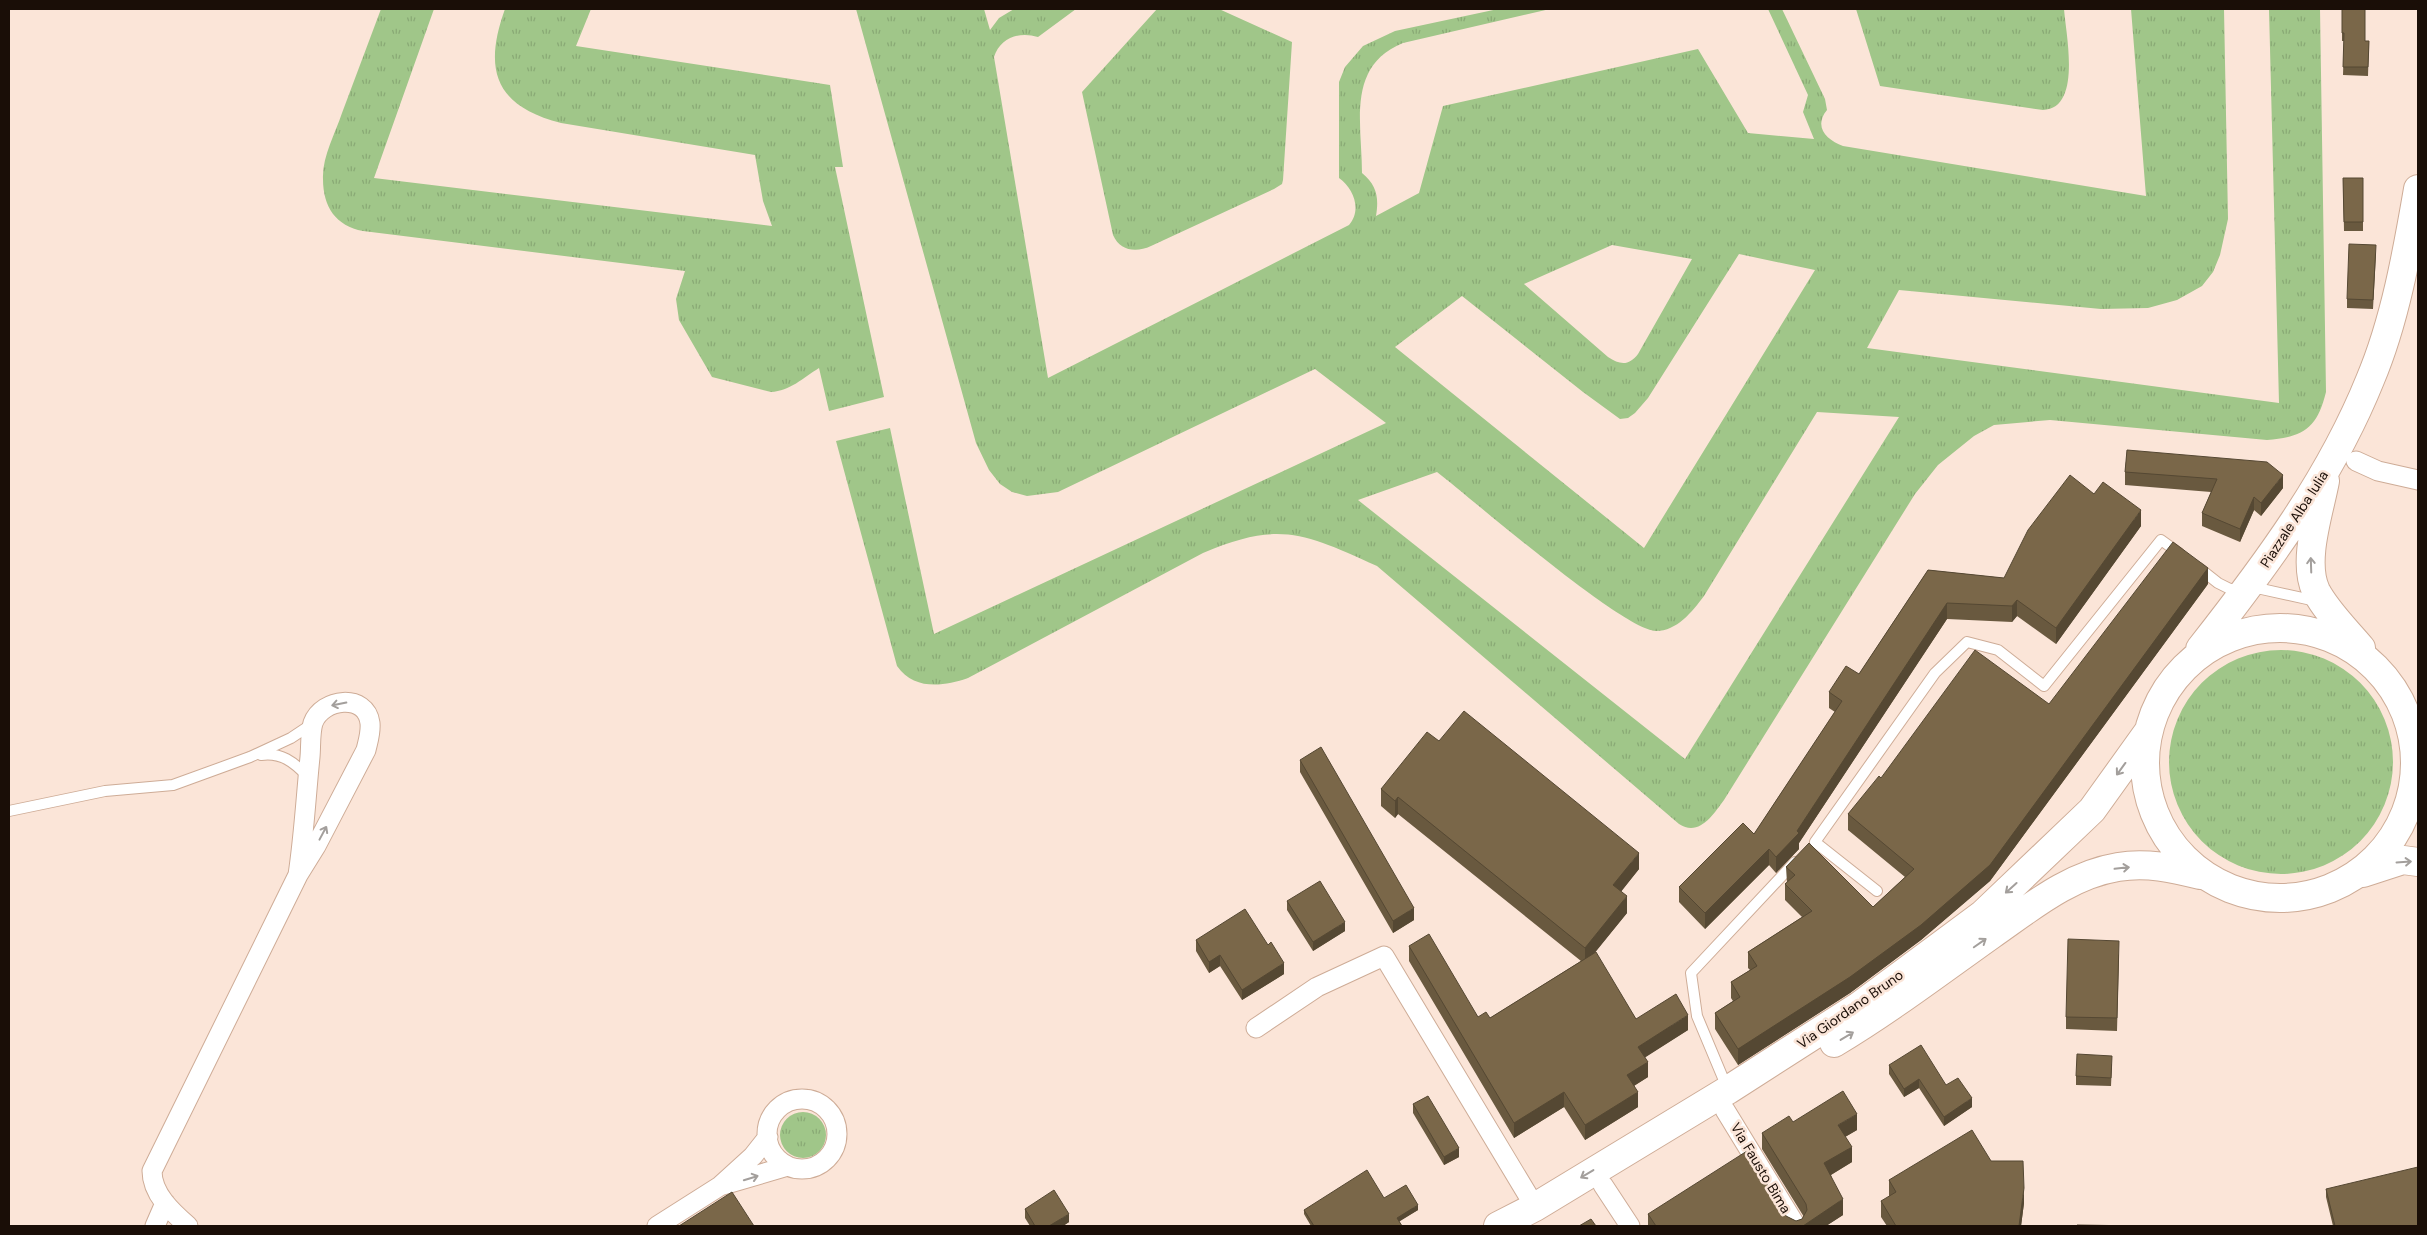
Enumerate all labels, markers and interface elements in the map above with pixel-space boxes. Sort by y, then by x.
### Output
street label: Piazzale Alba Iulia [2256,467,2332,571]
one-way arrow [2306,558,2316,574]
one-way arrow [331,699,347,709]
one-way arrow [2116,762,2126,776]
one-way arrow [319,826,328,841]
one-way arrow [2396,857,2412,867]
one-way arrow [2114,863,2130,873]
one-way arrow [2005,882,2018,894]
one-way arrow [1973,938,1987,948]
street label: Via Giordano Bruno [1793,966,1907,1052]
one-way arrow [1839,1030,1853,1040]
street label: Via Fausto Bima [1727,1119,1795,1217]
one-way arrow [1581,1170,1595,1180]
one-way arrow [743,1172,759,1182]

